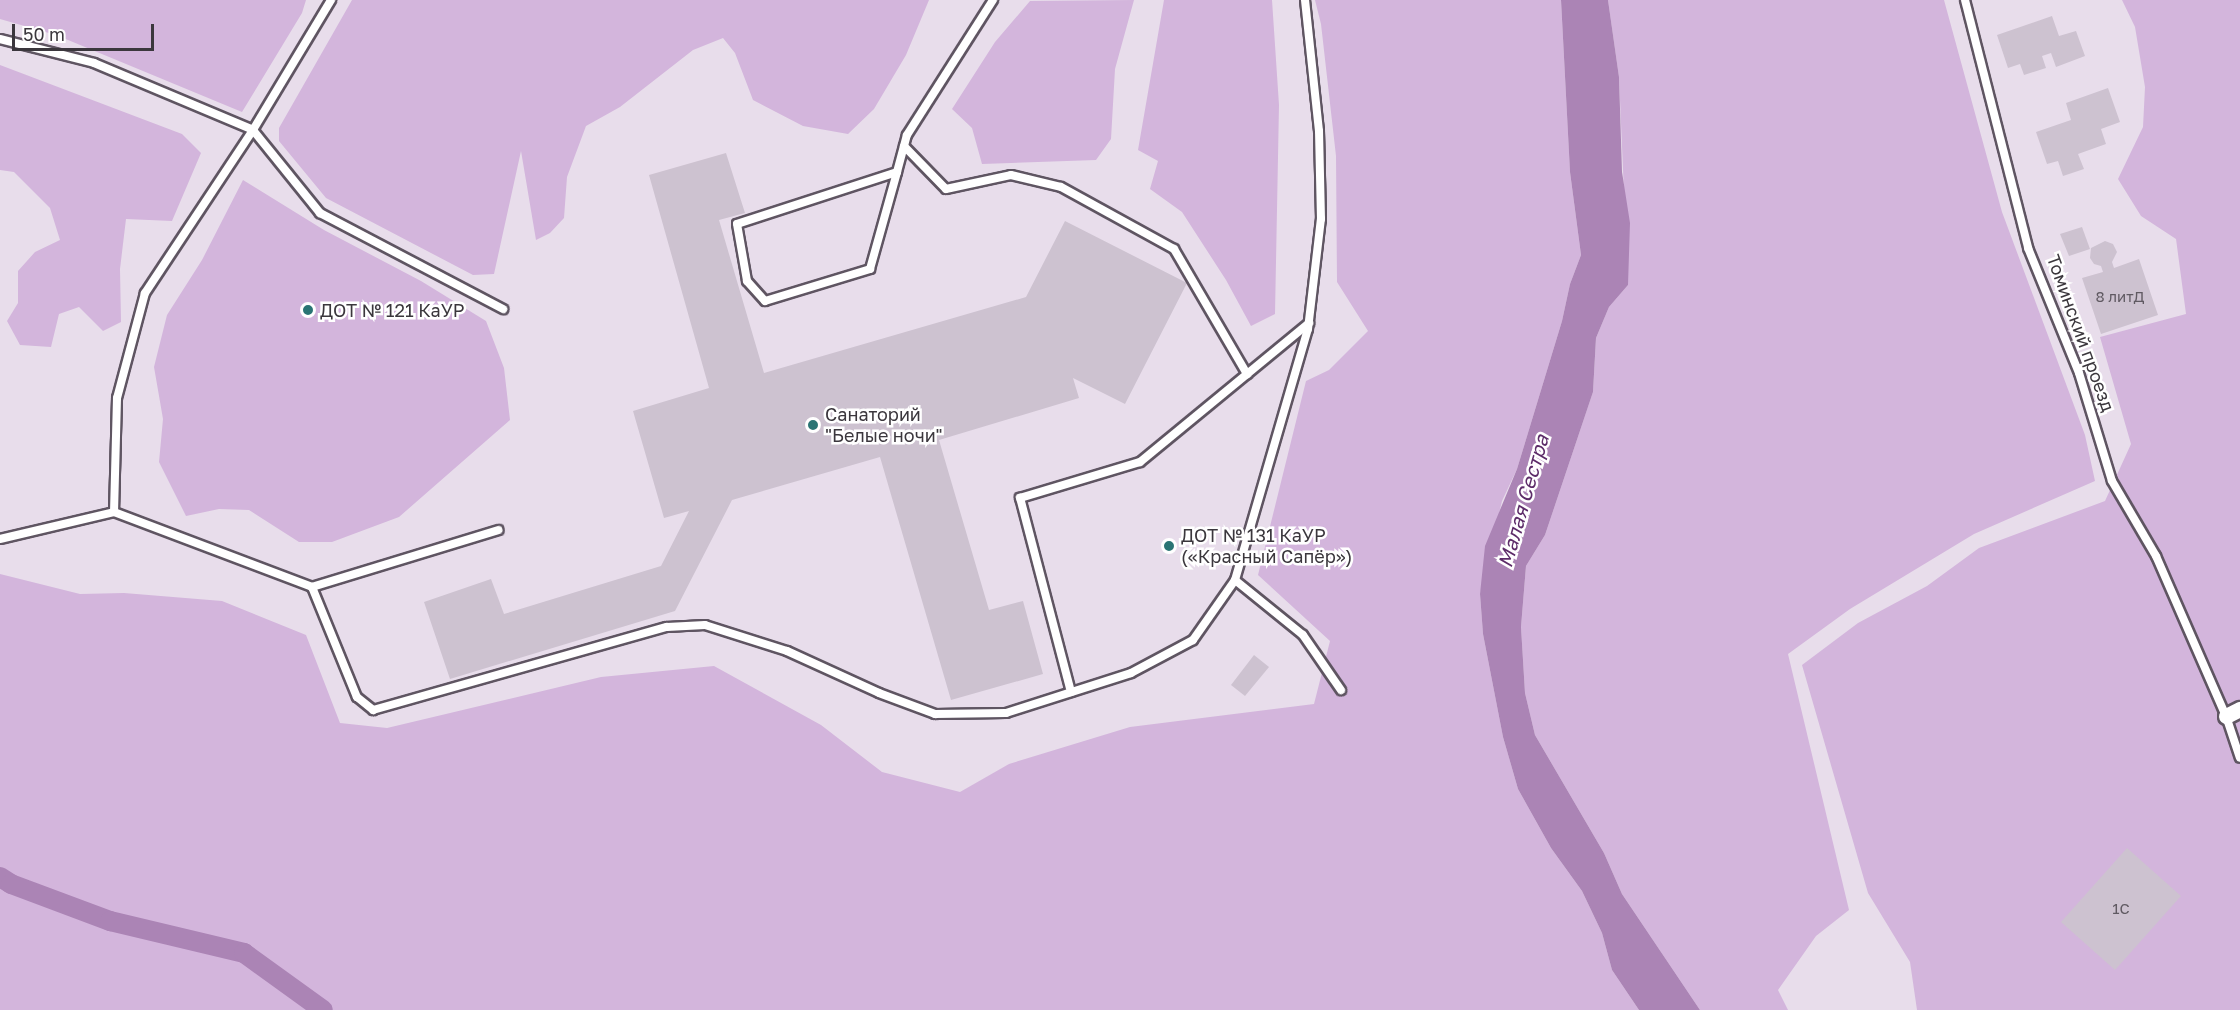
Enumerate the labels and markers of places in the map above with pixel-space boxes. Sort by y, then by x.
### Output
place label: ДОТ № 121 КаУР [320,299,465,321]
marker: ДОТ № 121 КаУР [301,303,315,317]
place label: Санаторий "Белые ночи" [825,404,943,446]
marker: Санаторий "Белые ночи" [806,418,820,432]
place label: ДОТ № 131 КаУР («Красный Сапёр») [1181,525,1352,568]
marker: ДОТ № 131 КаУР («Красный Сапёр») [1162,539,1176,553]

